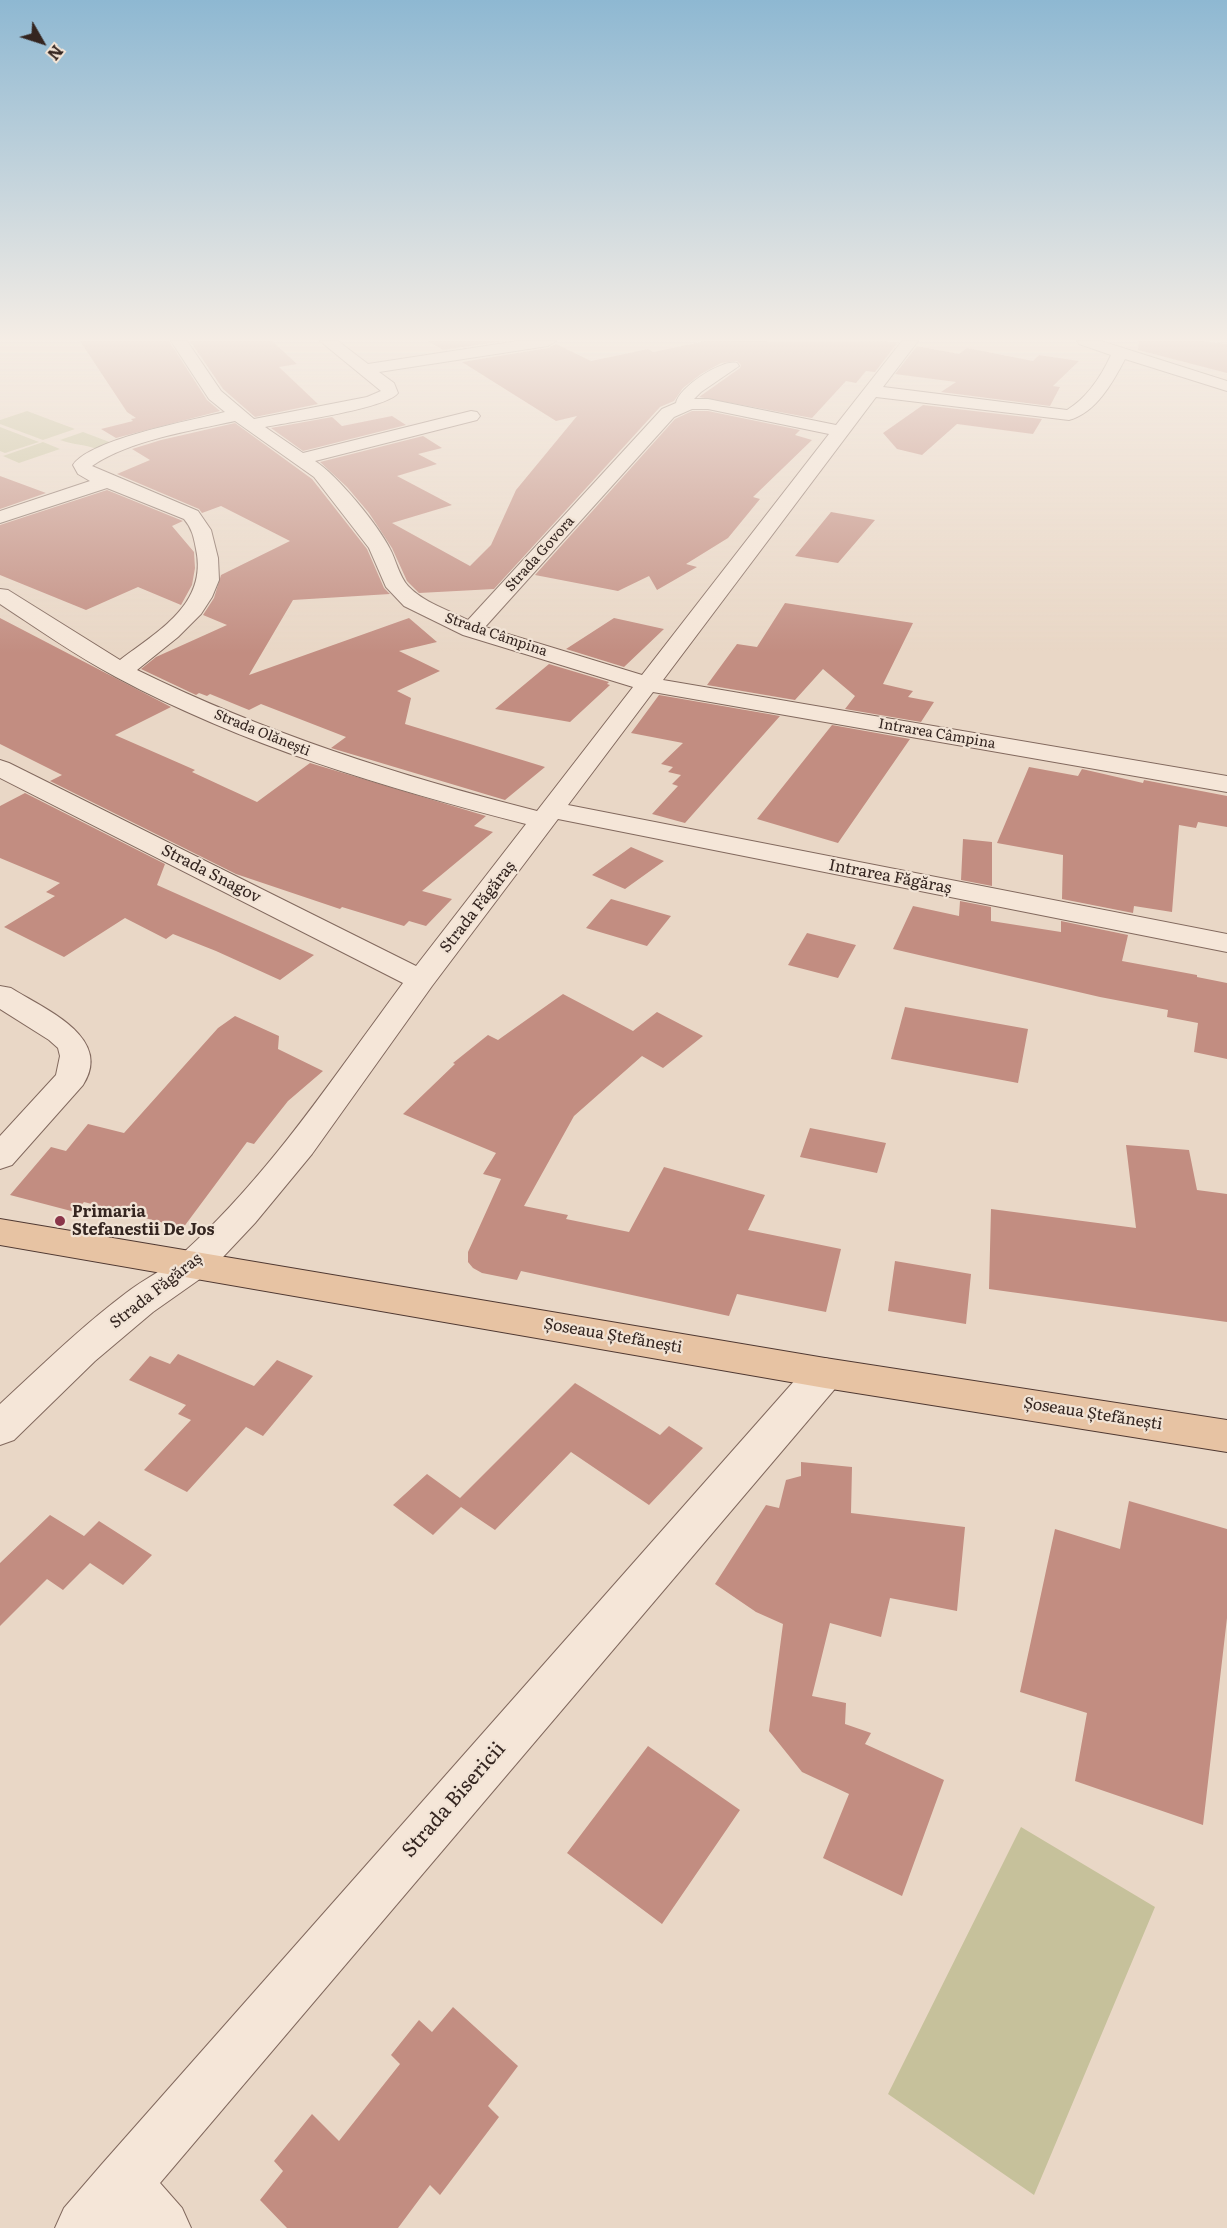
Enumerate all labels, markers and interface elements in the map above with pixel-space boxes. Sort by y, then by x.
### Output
north arrow [12,12,72,72]
text: N [42,41,70,66]
street label: Strada Govora [502,513,578,595]
street label: Strada Câmpina [443,610,549,660]
street label: Strada Olănești [212,706,312,760]
street label: Intrarea Câmpina [877,715,997,753]
street label: Strada Snagov [158,841,264,907]
street label: Intrarea Făgăraș [827,856,953,898]
street label: Strada Făgăraș [436,857,520,957]
place label: Primaria Stefanestii De Jos [72,1202,214,1240]
marker: Primaria Stefanestii De Jos [53,1214,67,1228]
street label: Strada Făgăraș [106,1249,206,1333]
street label: Șoseaua Ștefănești [542,1314,684,1358]
street label: Șoseaua Ștefănești [1022,1394,1164,1434]
street label: Strada Bisericii [397,1737,511,1863]

